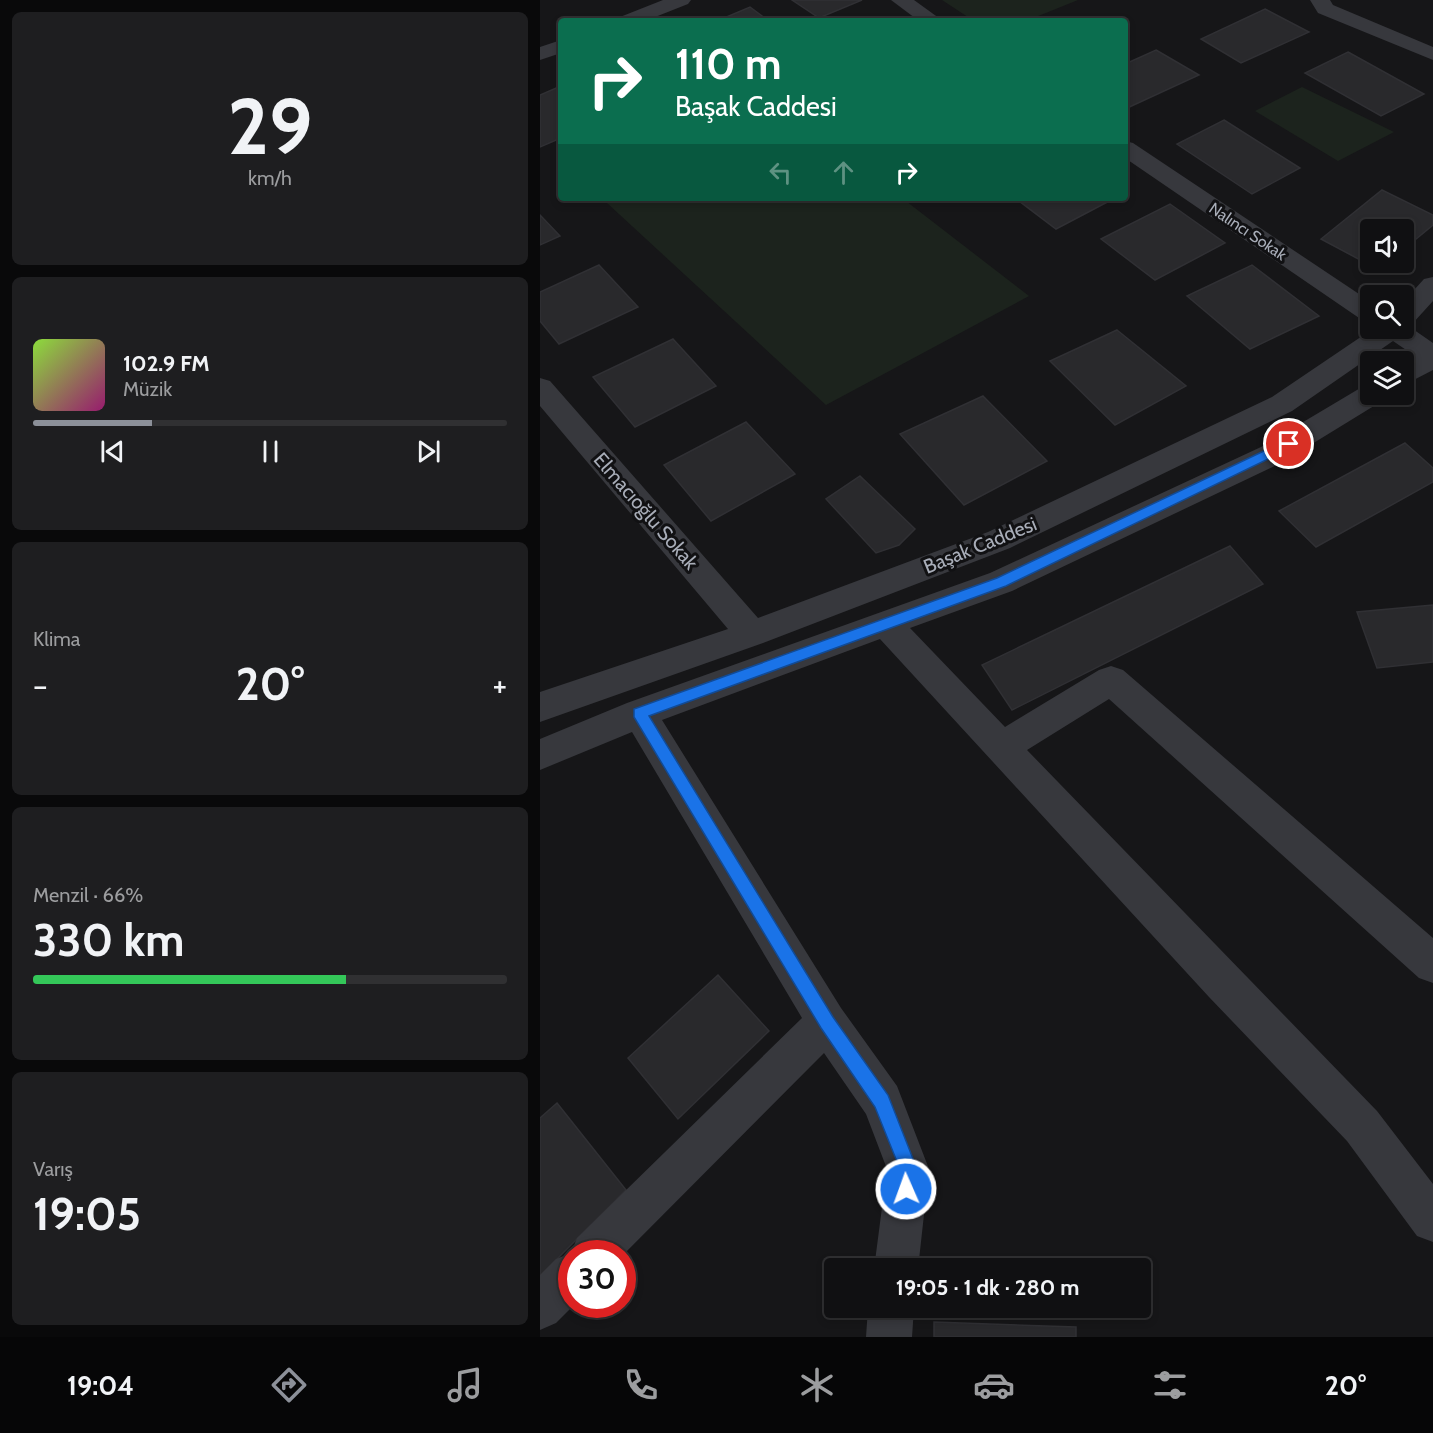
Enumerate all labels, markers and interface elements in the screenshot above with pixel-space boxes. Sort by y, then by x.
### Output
text: 110 m [675,38,782,90]
icon: right [576,42,654,120]
text: 29 [227,79,313,174]
text: Başak Caddesi [675,90,837,123]
icon: left [764,156,797,189]
icon: ahead [827,156,860,189]
icon: right [890,156,923,189]
text: km/h [248,166,292,190]
street label: Nalıncı Sokak [1205,199,1291,265]
map controls [1360,219,1414,405]
button: sound [1360,219,1414,273]
button: search [1360,285,1414,339]
text: 102.9 FM [123,350,210,377]
button: layers [1360,351,1414,405]
text: Müzik [123,377,172,401]
pin [1263,418,1314,469]
icon: arrive [1272,427,1305,460]
icon: previous [96,435,129,468]
icon: pause [254,435,287,468]
icon: next [412,435,445,468]
street label: Elmacıoğlu Sokak [589,448,703,574]
street label: Başak Caddesi [920,511,1040,579]
text: Klima [33,627,80,651]
text: 20° [236,657,304,711]
text: − [33,665,48,705]
text: + [492,665,507,705]
text: Menzil · 66% [33,883,143,907]
text: 330 km [33,913,184,967]
text: Varış [33,1157,73,1181]
position arrow [874,1157,938,1221]
text: 19:05 [33,1187,141,1241]
speed limit sign: 30 [558,1240,636,1318]
text: 19:05 · 1 dk · 280 m [896,1274,1079,1301]
icon: directions [268,1364,310,1406]
icon: music [444,1364,486,1406]
icon: phone [620,1364,662,1406]
icon: climate [796,1364,838,1406]
icon: car [973,1364,1015,1406]
icon: filters [1149,1364,1191,1406]
text: 19:04 [67,1369,134,1402]
text: 20° [1325,1369,1366,1402]

